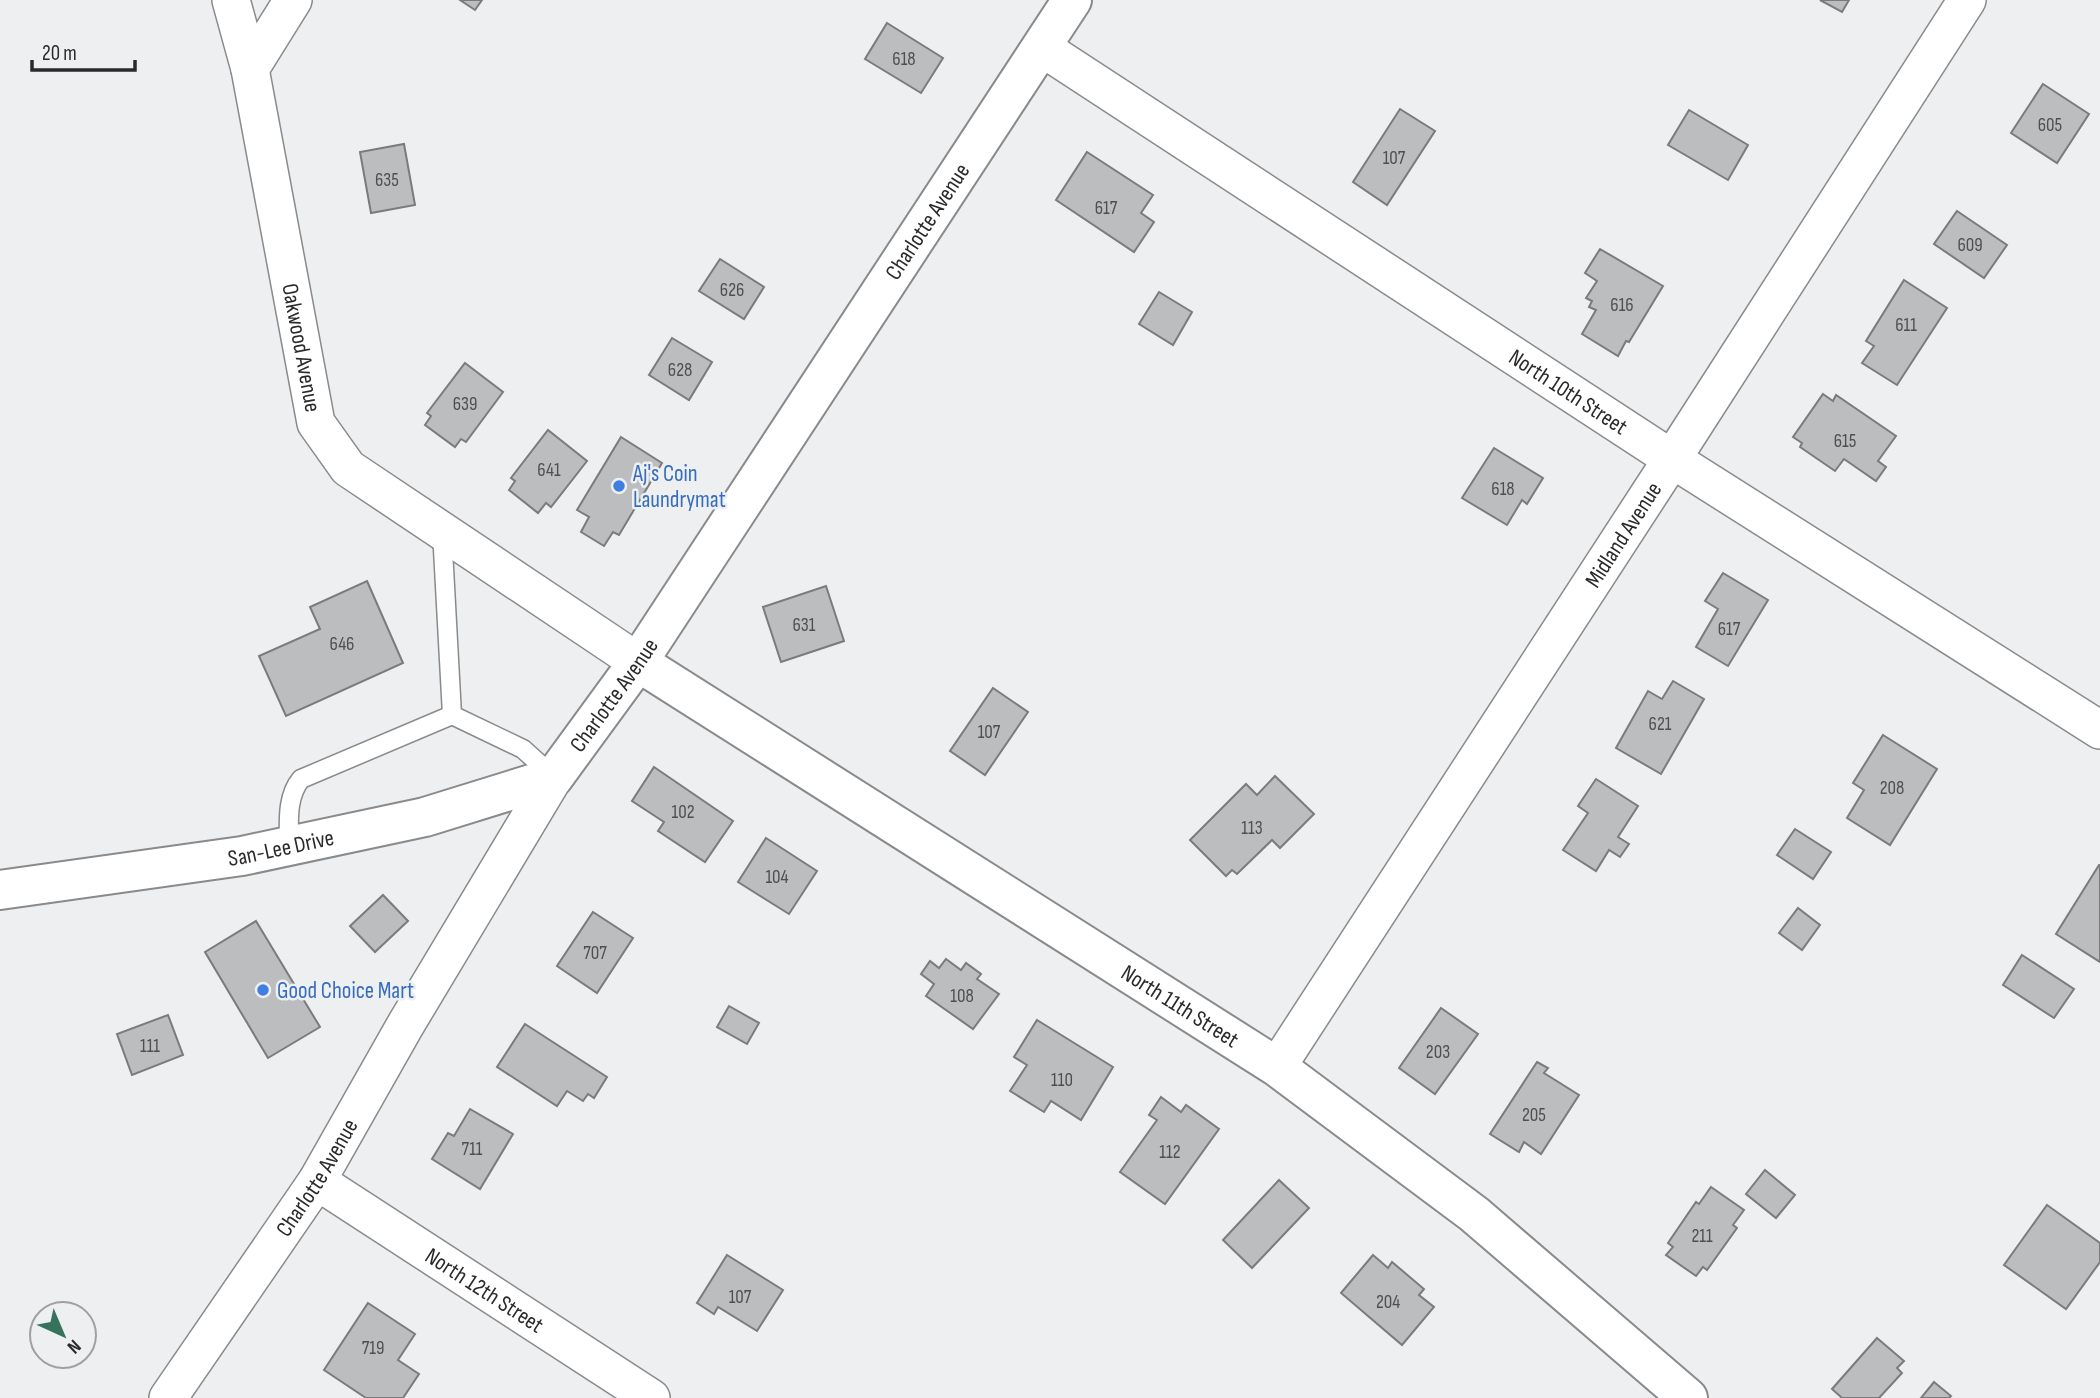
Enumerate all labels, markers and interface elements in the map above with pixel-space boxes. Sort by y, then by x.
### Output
scale bar [32,28,135,72]
text: 20 m [42,41,77,66]
house number: 618 [892,48,916,71]
house number: 605 [2038,114,2062,137]
house number: 107 [1383,147,1406,170]
street label: Charlotte Avenue [880,158,976,285]
house number: 635 [375,169,399,192]
house number: 617 [1095,197,1118,220]
house number: 609 [1957,234,1983,257]
house number: 626 [720,279,744,302]
street label: Oakwood Avenue [275,281,327,414]
house number: 616 [1610,294,1634,317]
house number: 611 [1895,314,1917,337]
street label: North 10th Street [1503,343,1633,441]
house number: 628 [668,359,692,382]
house number: 639 [453,393,477,416]
house number: 615 [1834,430,1856,453]
house number: 641 [537,459,561,482]
place label: Aj's Coin Laundrymat [632,460,726,514]
street label: Midland Avenue [1579,477,1668,593]
marker: Aj's Coin Laundrymat [611,478,627,494]
house number: 618 [1491,478,1515,501]
house number: 631 [793,614,816,637]
house number: 617 [1718,618,1741,641]
house number: 646 [330,633,354,656]
street label: Charlotte Avenue [564,633,665,758]
house number: 621 [1648,713,1672,736]
house number: 107 [978,721,1001,744]
house number: 208 [1880,777,1904,800]
house number: 102 [672,801,694,824]
house number: 113 [1241,817,1263,840]
street label: San-Lee Drive [226,824,337,873]
house number: 104 [765,866,789,889]
house number: 707 [583,942,607,965]
street label: North 11th Street [1116,959,1244,1054]
place label: Good Choice Mart [277,977,414,1005]
marker: Good Choice Mart [255,982,271,998]
house number: 108 [950,985,974,1008]
house number: 111 [140,1035,160,1058]
house number: 203 [1426,1041,1450,1064]
house number: 110 [1051,1069,1073,1092]
house number: 205 [1522,1104,1546,1127]
street label: Charlotte Avenue [270,1114,364,1242]
house number: 711 [462,1138,483,1161]
house number: 112 [1159,1141,1181,1164]
house number: 211 [1691,1225,1713,1248]
street label: North 12th Street [420,1242,549,1339]
house number: 107 [729,1286,752,1309]
house number: 204 [1376,1291,1400,1314]
north arrow [28,1300,98,1370]
text: N [62,1334,85,1358]
house number: 719 [362,1337,384,1360]

